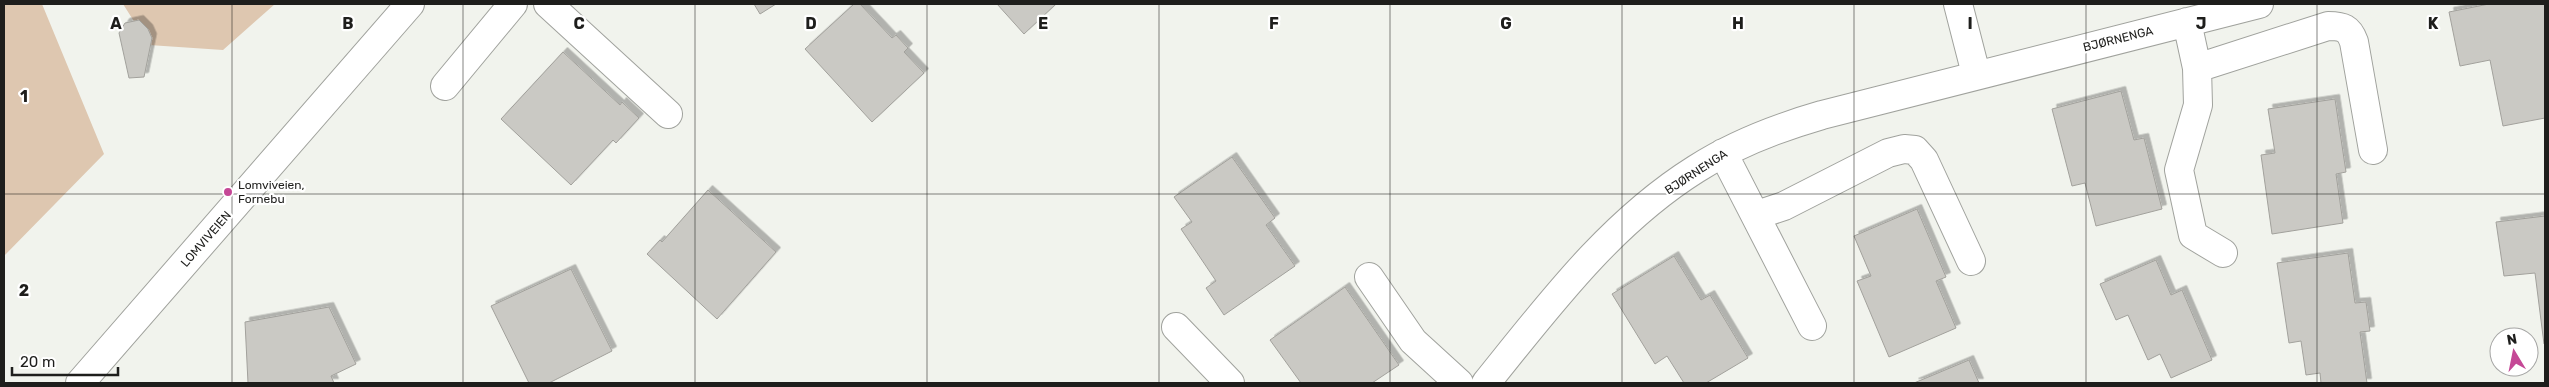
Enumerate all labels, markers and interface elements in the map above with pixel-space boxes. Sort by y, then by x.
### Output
text: A [110,14,122,33]
text: B [342,14,354,33]
text: C [573,14,585,33]
text: D [805,14,817,33]
text: E [1038,14,1048,33]
text: F [1269,14,1279,33]
text: G [1500,14,1512,33]
text: H [1732,14,1744,33]
text: I [1967,14,1973,33]
text: J [2196,14,2206,33]
text: K [2428,14,2439,33]
street label: BJØRNENGA [2082,24,2154,54]
text: 1 [20,87,28,106]
street label: BJØRNENGA [1662,147,1730,197]
place label: Lomviveien, Fornebu [238,178,305,206]
marker: Lomviveien, Fornebu [222,186,234,198]
street label: LOMVIVEIEN [178,208,234,270]
text: 2 [19,281,29,300]
north arrow [2489,327,2539,377]
text: N [2505,330,2518,349]
scale bar [12,344,119,376]
text: 20 m [20,353,55,371]

